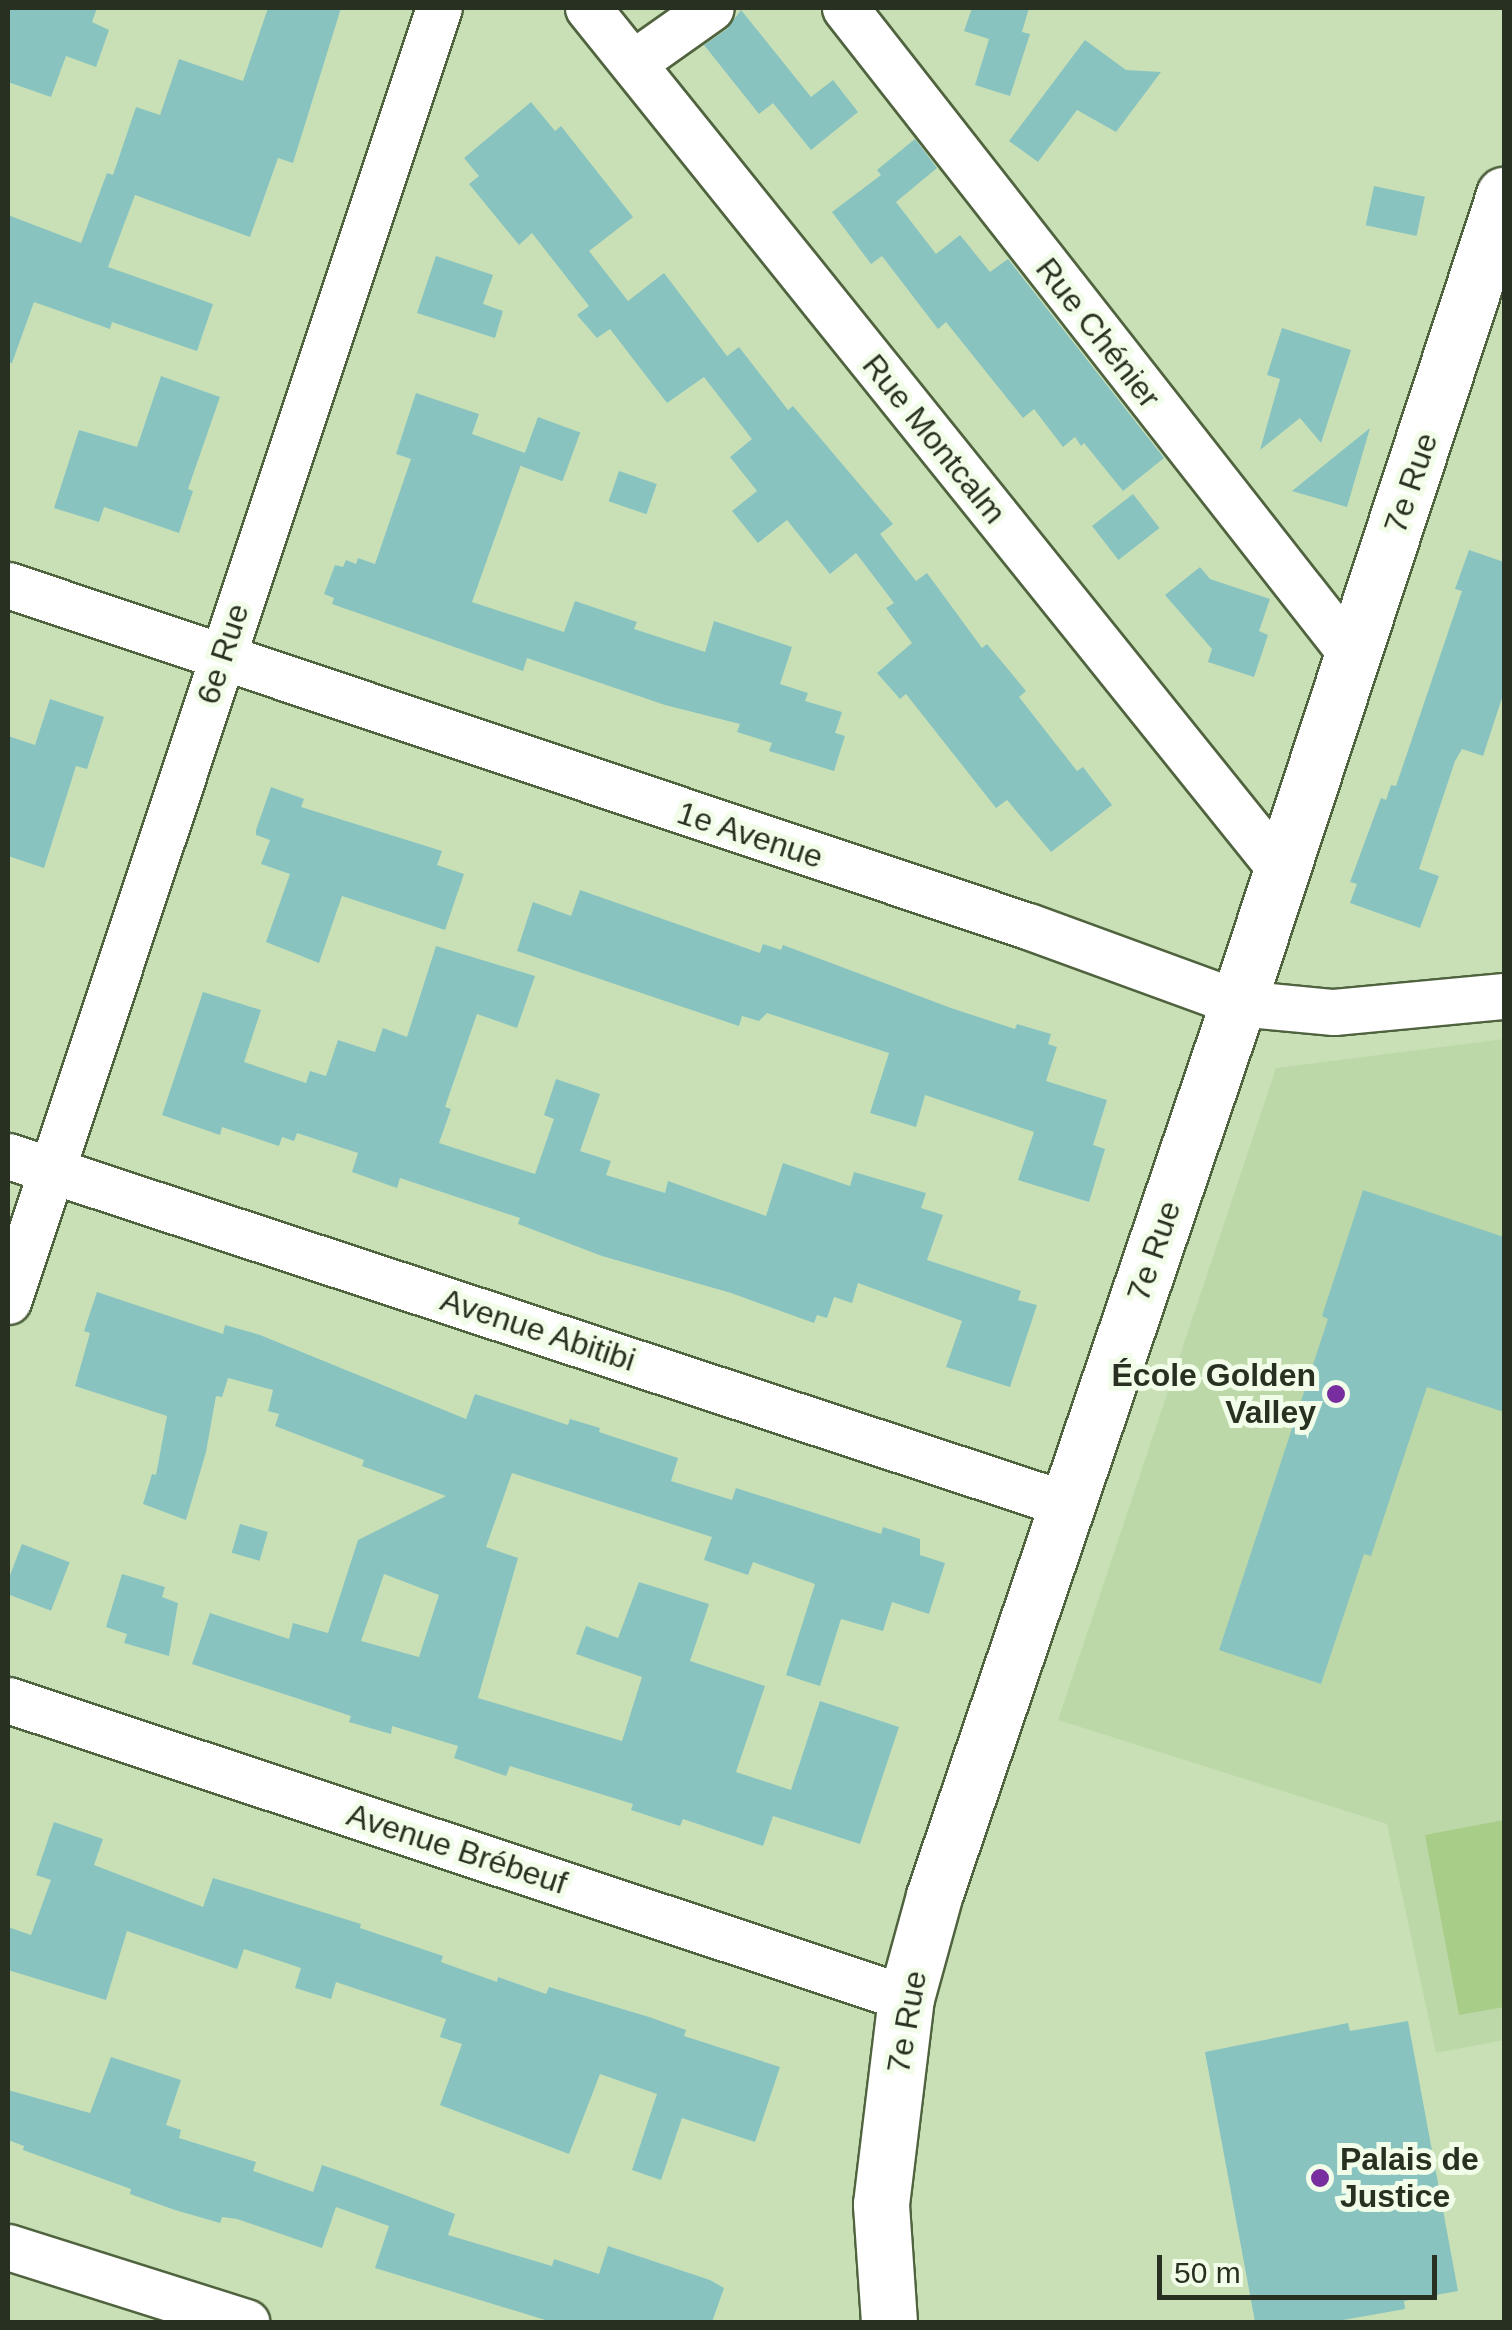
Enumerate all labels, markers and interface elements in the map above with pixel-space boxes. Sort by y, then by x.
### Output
street label: Rue Chénier [1028,250,1168,416]
street label: Rue Montcalm [854,347,1014,531]
street label: 7e Rue [1376,428,1446,538]
street label: 6e Rue [189,599,257,709]
street label: 1e Avenue [672,793,828,877]
street label: 7e Rue [1119,1196,1189,1306]
street label: Avenue Abitibi [435,1280,641,1380]
place label: École Golden Valley [1112,1357,1316,1432]
marker: École Golden Valley [1325,1383,1347,1405]
street label: Avenue Brébeuf [342,1795,572,1903]
street label: 7e Rue [879,1968,935,2076]
place label: Palais de Justice [1340,2141,1479,2216]
marker: Palais de Justice [1309,2167,1331,2189]
scale bar [1162,2235,1442,2297]
text: 50 m [1174,2256,1241,2289]

